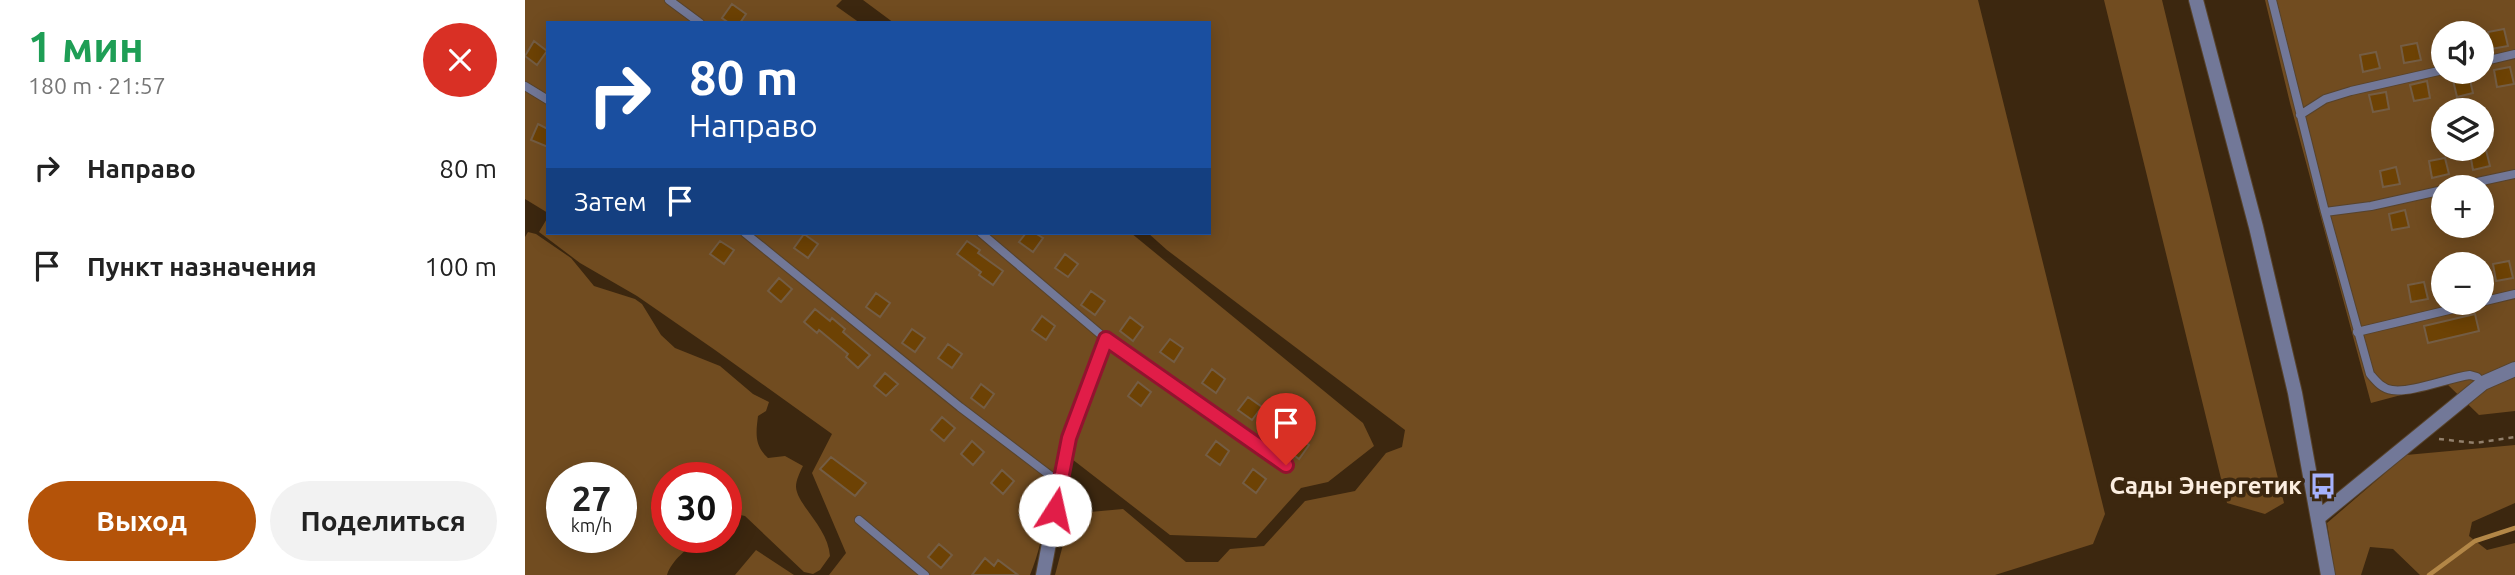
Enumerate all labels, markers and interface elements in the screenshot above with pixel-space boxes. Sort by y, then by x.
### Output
map controls [2431,21,2494,315]
button: sound [2431,21,2494,84]
text: 1 мин [28,23,144,70]
button: close [423,23,497,97]
icon: right [574,49,665,140]
text: 80 m [689,49,798,104]
text: 180 m · 21:57 [28,73,166,98]
button: layers [2431,98,2494,161]
text: Направо [689,107,818,143]
icon: right [28,149,66,187]
text: Направо [87,154,196,183]
text: 80 m [439,154,497,183]
button: + [2431,175,2494,238]
icon: arrive [661,182,699,220]
text: Затем [574,187,647,216]
icon: arrive [28,247,66,285]
text: Пункт назначения [87,252,317,281]
text: 100 m [425,252,497,281]
button: − [2431,252,2494,315]
pin [1256,393,1316,465]
icon: arrive [1267,404,1305,442]
speed limit sign: 30 [651,462,742,553]
bus stop icon: Сады Энергетик [2308,471,2338,501]
place label: Сады Энергетик [2110,472,2302,499]
position arrow [1018,473,1092,547]
text: 27 [572,478,611,518]
button: Выход [28,481,256,561]
button: Поделиться [270,481,497,561]
text: km/h [571,515,612,535]

